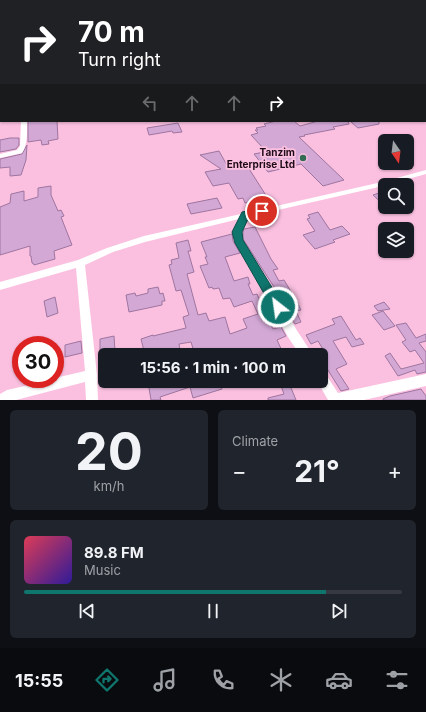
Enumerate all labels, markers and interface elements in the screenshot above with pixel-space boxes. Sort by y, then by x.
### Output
text: 70 m [78,15,145,49]
icon: right [12,16,64,68]
text: Turn right [78,49,161,70]
icon: left [139,92,161,114]
icon: ahead [181,92,203,114]
icon: ahead [223,92,245,114]
icon: right [265,92,287,114]
north arrow [378,134,414,170]
map controls [378,134,414,258]
place label: Tanzim Enterprise Ltd [227,146,295,170]
marker: Tanzim Enterprise Ltd [298,153,308,163]
button: search [378,178,414,214]
pin [245,194,279,228]
icon: arrive [251,200,273,222]
button: layers [378,222,414,258]
position arrow [257,286,299,328]
speed limit sign: 30 [12,336,64,388]
text: 15:56 · 1 min · 100 m [140,358,286,377]
text: 20 [75,420,143,483]
text: Climate [232,433,278,449]
text: 21° [294,453,340,489]
text: − [232,458,247,484]
text: + [387,458,402,484]
text: km/h [94,478,124,494]
text: 89.8 FM [84,543,144,562]
text: Music [84,562,121,578]
icon: previous [76,600,98,622]
icon: pause [202,600,224,622]
icon: next [328,600,350,622]
icon: directions [93,666,121,694]
icon: music [151,666,179,694]
icon: phone [209,666,237,694]
icon: climate [267,666,295,694]
icon: car [325,666,353,694]
icon: filters [383,666,411,694]
text: 15:55 [15,670,63,691]

